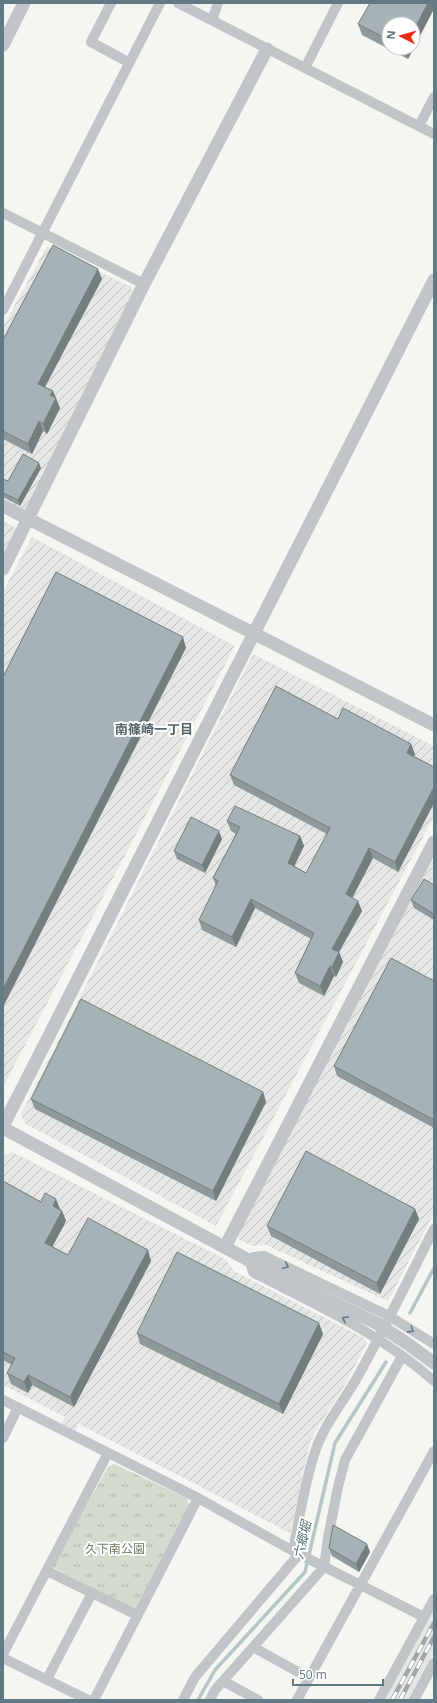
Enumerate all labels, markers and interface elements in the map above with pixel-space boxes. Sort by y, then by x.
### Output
north arrow [381,16,421,56]
text: N [383,30,398,40]
district label: 南篠崎一丁目 [115,720,193,738]
one-way arrow [281,1261,289,1269]
one-way arrow [342,1316,349,1324]
one-way arrow [407,1325,414,1333]
water label: 六郷堀 [289,1517,316,1561]
park label: 久下南公園 [85,1540,145,1557]
scale bar [293,1661,383,1687]
text: 50 m [299,1666,327,1683]

